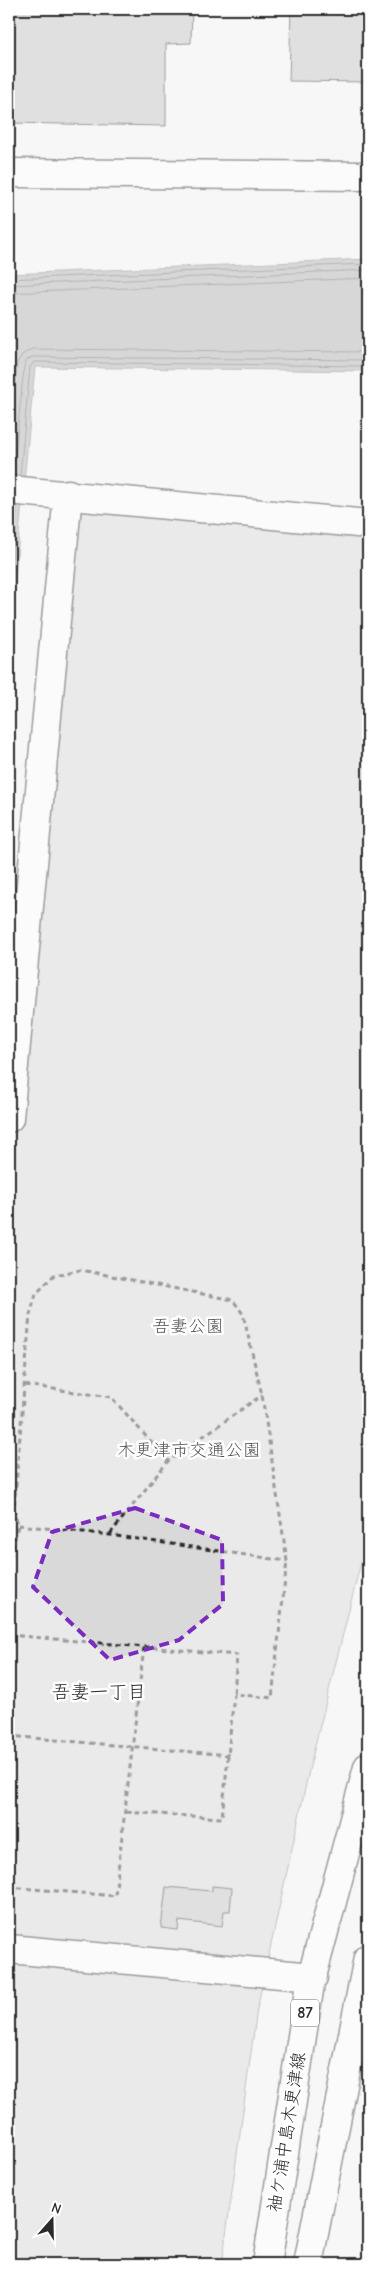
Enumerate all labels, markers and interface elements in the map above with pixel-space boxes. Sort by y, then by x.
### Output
park label: 吾妻公園 [152,1316,224,1337]
park label: 木更津市交通公園 [117,1440,261,1461]
district label: 吾妻一丁目 [51,1681,147,1703]
road number: 87 [291,2000,319,2026]
street label: 袖ケ浦中島木更津線 [264,2050,310,2214]
north arrow [28,2196,78,2246]
text: N [49,2199,63,2218]

